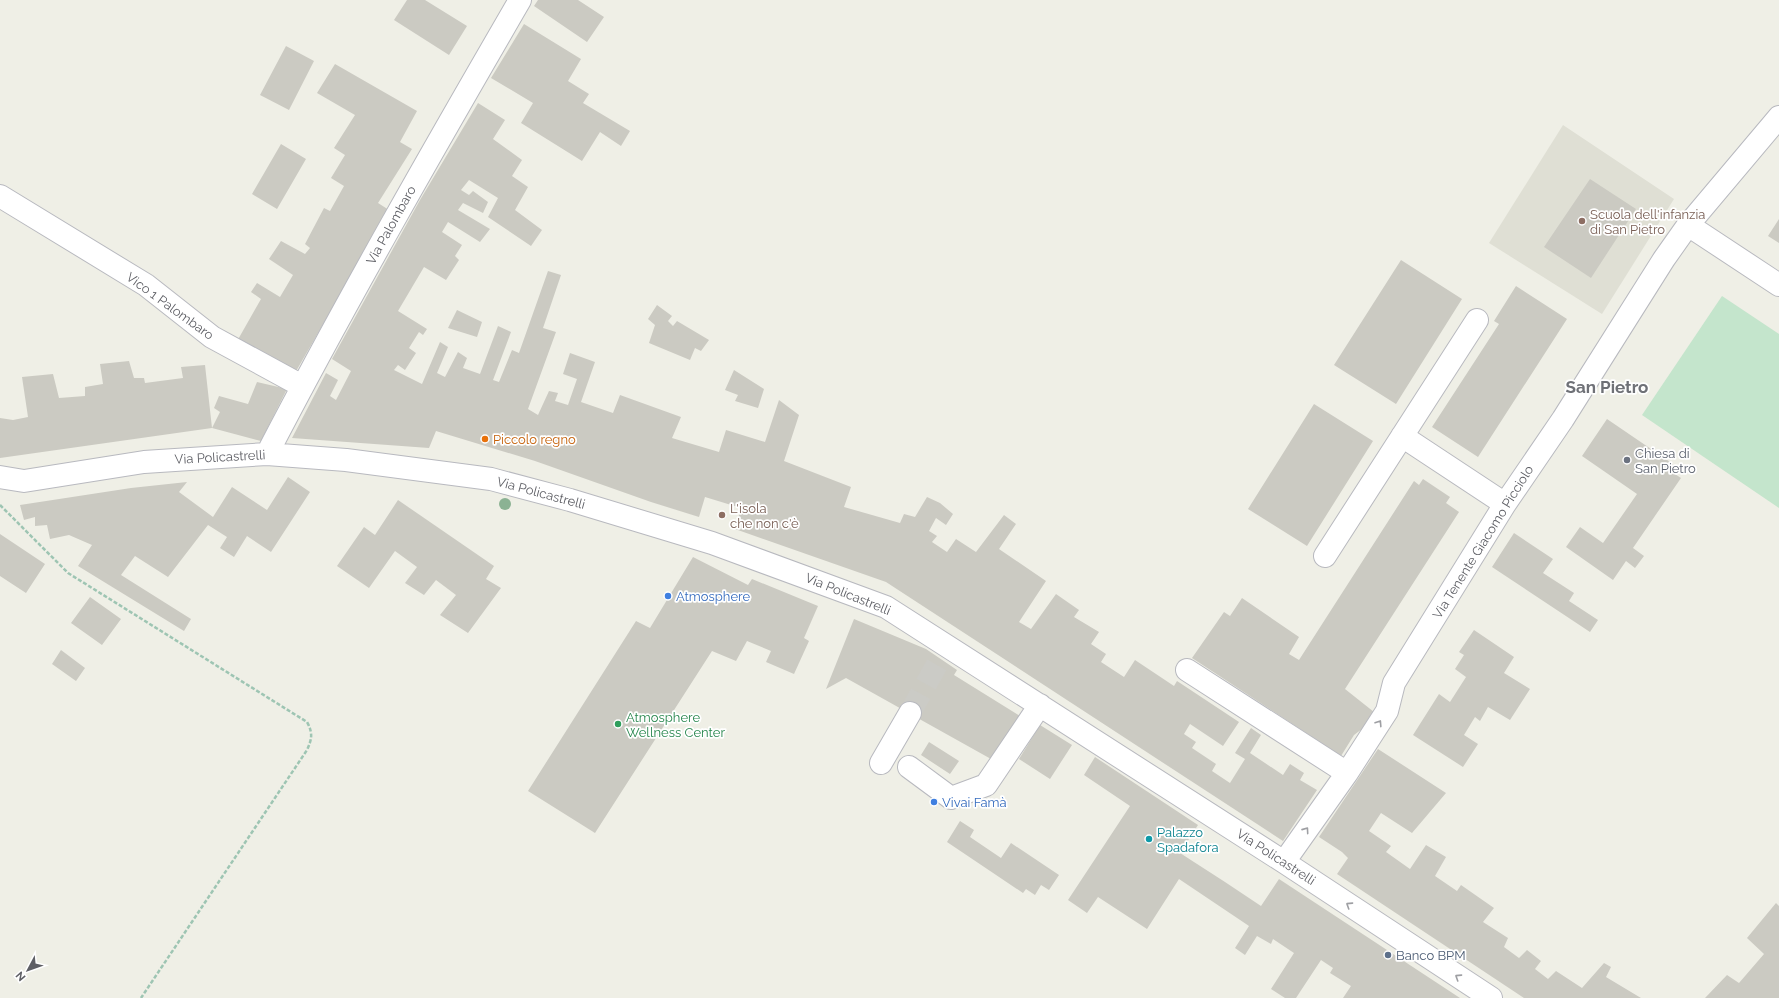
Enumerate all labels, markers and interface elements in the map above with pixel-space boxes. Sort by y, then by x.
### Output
street label: Via Palombaro [363,183,419,267]
place label: Scuola dell'infanzia di San Pietro [1590,207,1705,237]
marker: Scuola dell'infanzia di San Pietro [1577,216,1587,226]
street label: Vico 1 Palombaro [123,269,217,343]
district label: San Pietro [1566,377,1648,397]
place label: Piccolo regno [493,432,576,447]
marker: Piccolo regno [480,434,490,444]
place label: Chiesa di San Pietro [1635,446,1696,476]
street label: Via Policastrelli [174,447,266,467]
marker: Chiesa di San Pietro [1622,455,1632,465]
street label: Via Tenente Giacomo Picciolo [1430,462,1537,621]
street label: Via Policastrelli [495,474,587,512]
place label: L'isola che non c'è [730,501,799,531]
marker: L'isola che non c'è [717,510,727,520]
street label: Via Policastrelli [803,570,893,618]
place label: Atmosphere [676,589,750,604]
marker: Atmosphere [663,591,673,601]
place label: Atmosphere Wellness Center [626,710,725,740]
marker: Atmosphere Wellness Center [613,719,623,729]
one-way arrow [1375,720,1382,727]
place label: Vivai Famà [942,795,1007,810]
marker: Vivai Famà [929,797,939,807]
place label: Palazzo Spadafora [1157,825,1219,855]
street label: Via Policastrelli [1234,826,1318,888]
one-way arrow [1301,827,1309,834]
marker: Palazzo Spadafora [1144,834,1154,844]
one-way arrow [1347,903,1354,910]
place label: Banco BPM [1396,948,1466,963]
north arrow [8,950,48,990]
marker: Banco BPM [1383,950,1393,960]
text: N [13,969,28,984]
one-way arrow [1455,974,1462,981]

